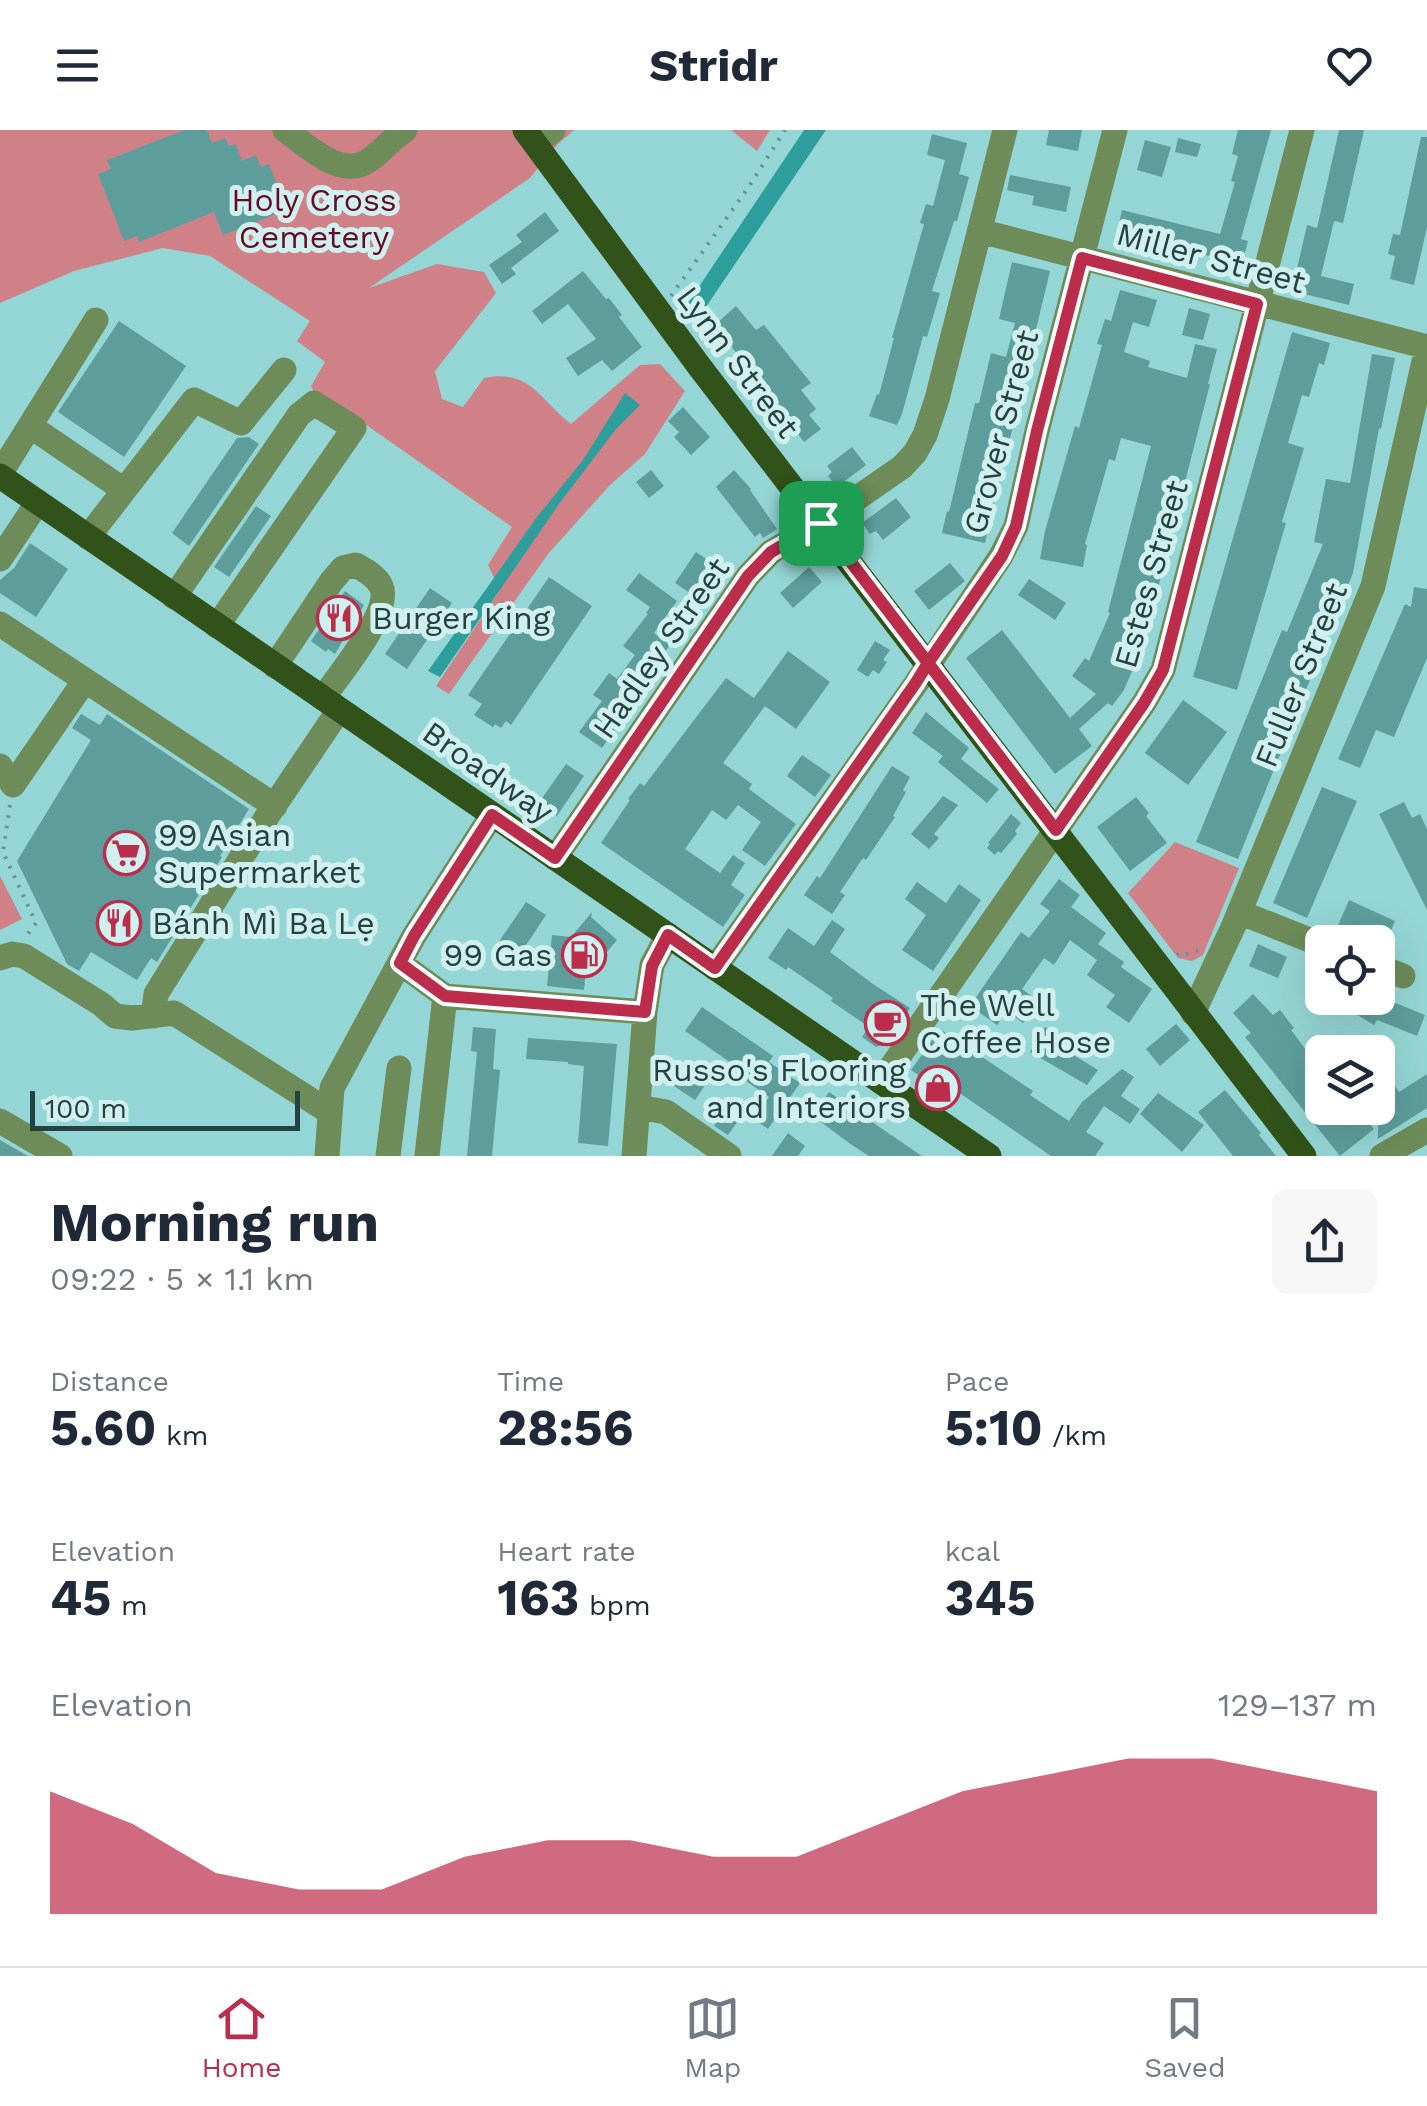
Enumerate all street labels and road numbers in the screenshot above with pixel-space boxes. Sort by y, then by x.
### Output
street label: Miller Street [1113,215,1309,301]
street label: Lynn Street [669,279,807,445]
street label: Grover Street [956,326,1046,538]
street label: Estes Street [1106,476,1196,672]
street label: Hadley Street [585,550,737,746]
street label: Fuller Street [1247,577,1355,773]
street label: Broadway [415,713,561,831]

